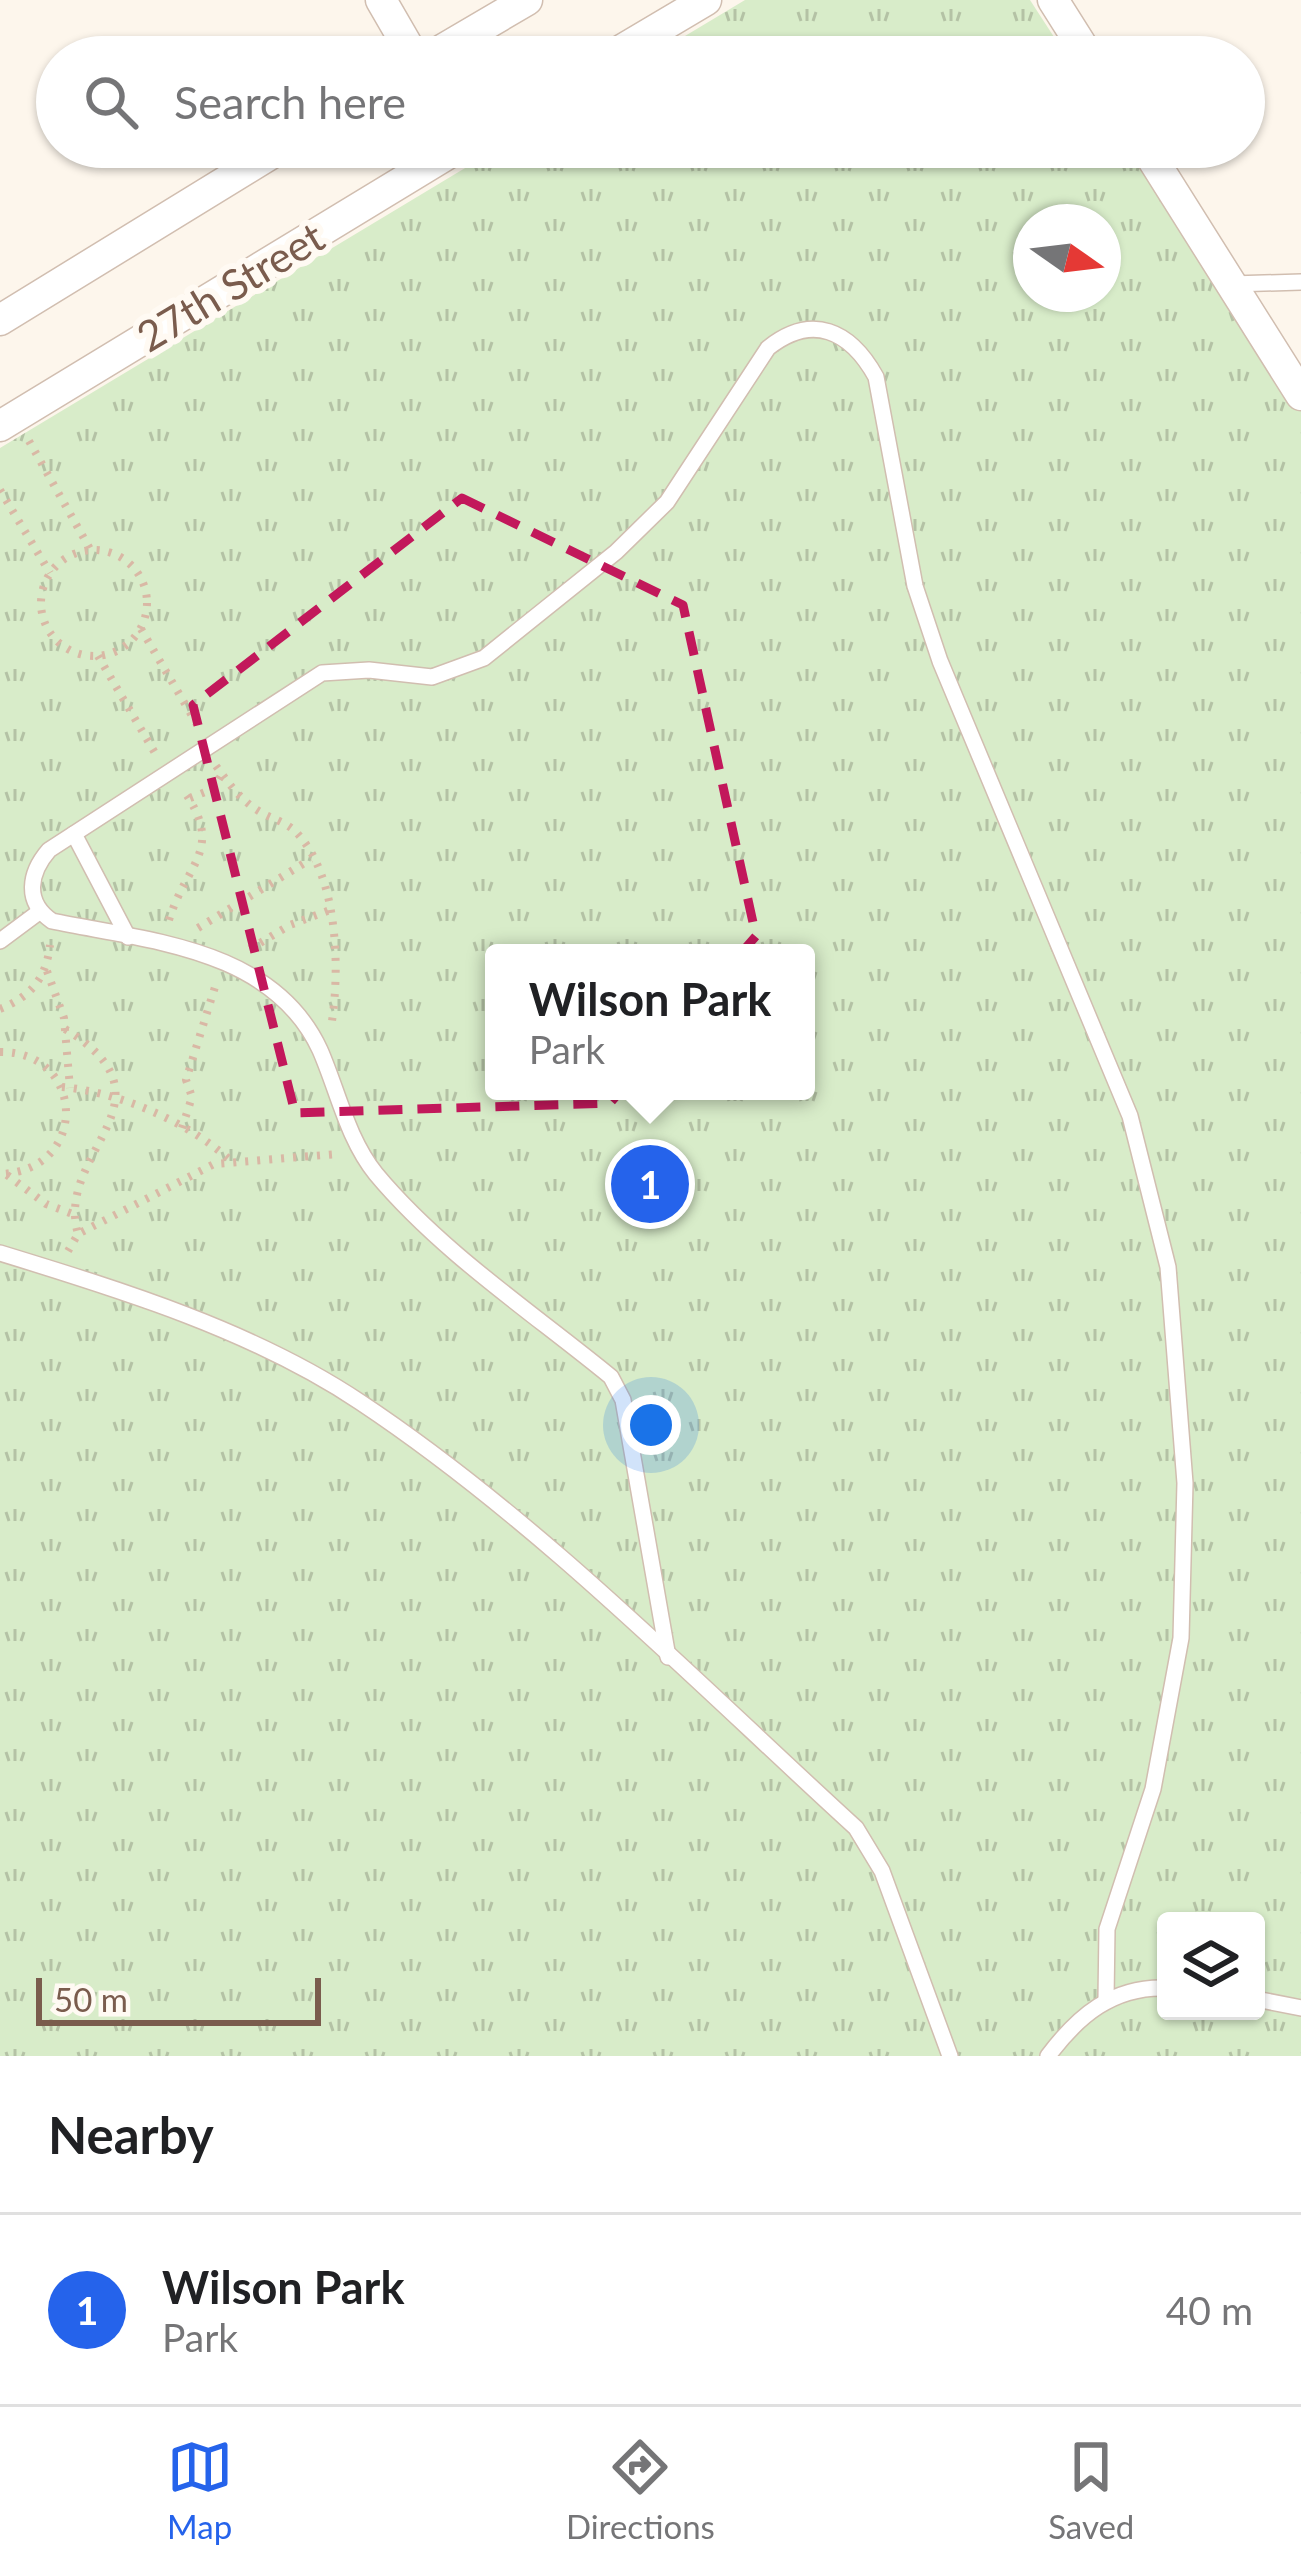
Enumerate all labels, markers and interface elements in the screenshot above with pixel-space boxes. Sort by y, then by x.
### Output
search box [36,36,1265,168]
icon: search [78,69,144,135]
text: Search here [174,75,406,129]
north arrow [1013,204,1121,312]
street label: 27th Street [128,211,332,361]
popup [485,944,815,1100]
text: Wilson Park [529,972,771,1026]
text: Park [529,1026,605,1072]
pin: 1 [611,1139,689,1229]
your location [621,1395,681,1455]
map controls [1157,1912,1265,2020]
button: layers [1157,1912,1265,2020]
scale bar [36,1972,321,2025]
text: 50 m [54,1979,128,2019]
text: Nearby [48,2104,214,2165]
text: Wilson Park [162,2260,404,2314]
text: 1 [76,2287,98,2333]
text: 40 m [1166,2287,1253,2333]
text: Park [162,2314,238,2360]
tab: Map [167,2434,233,2546]
tab: Directions [566,2434,715,2546]
tab: Saved [1048,2434,1134,2546]

